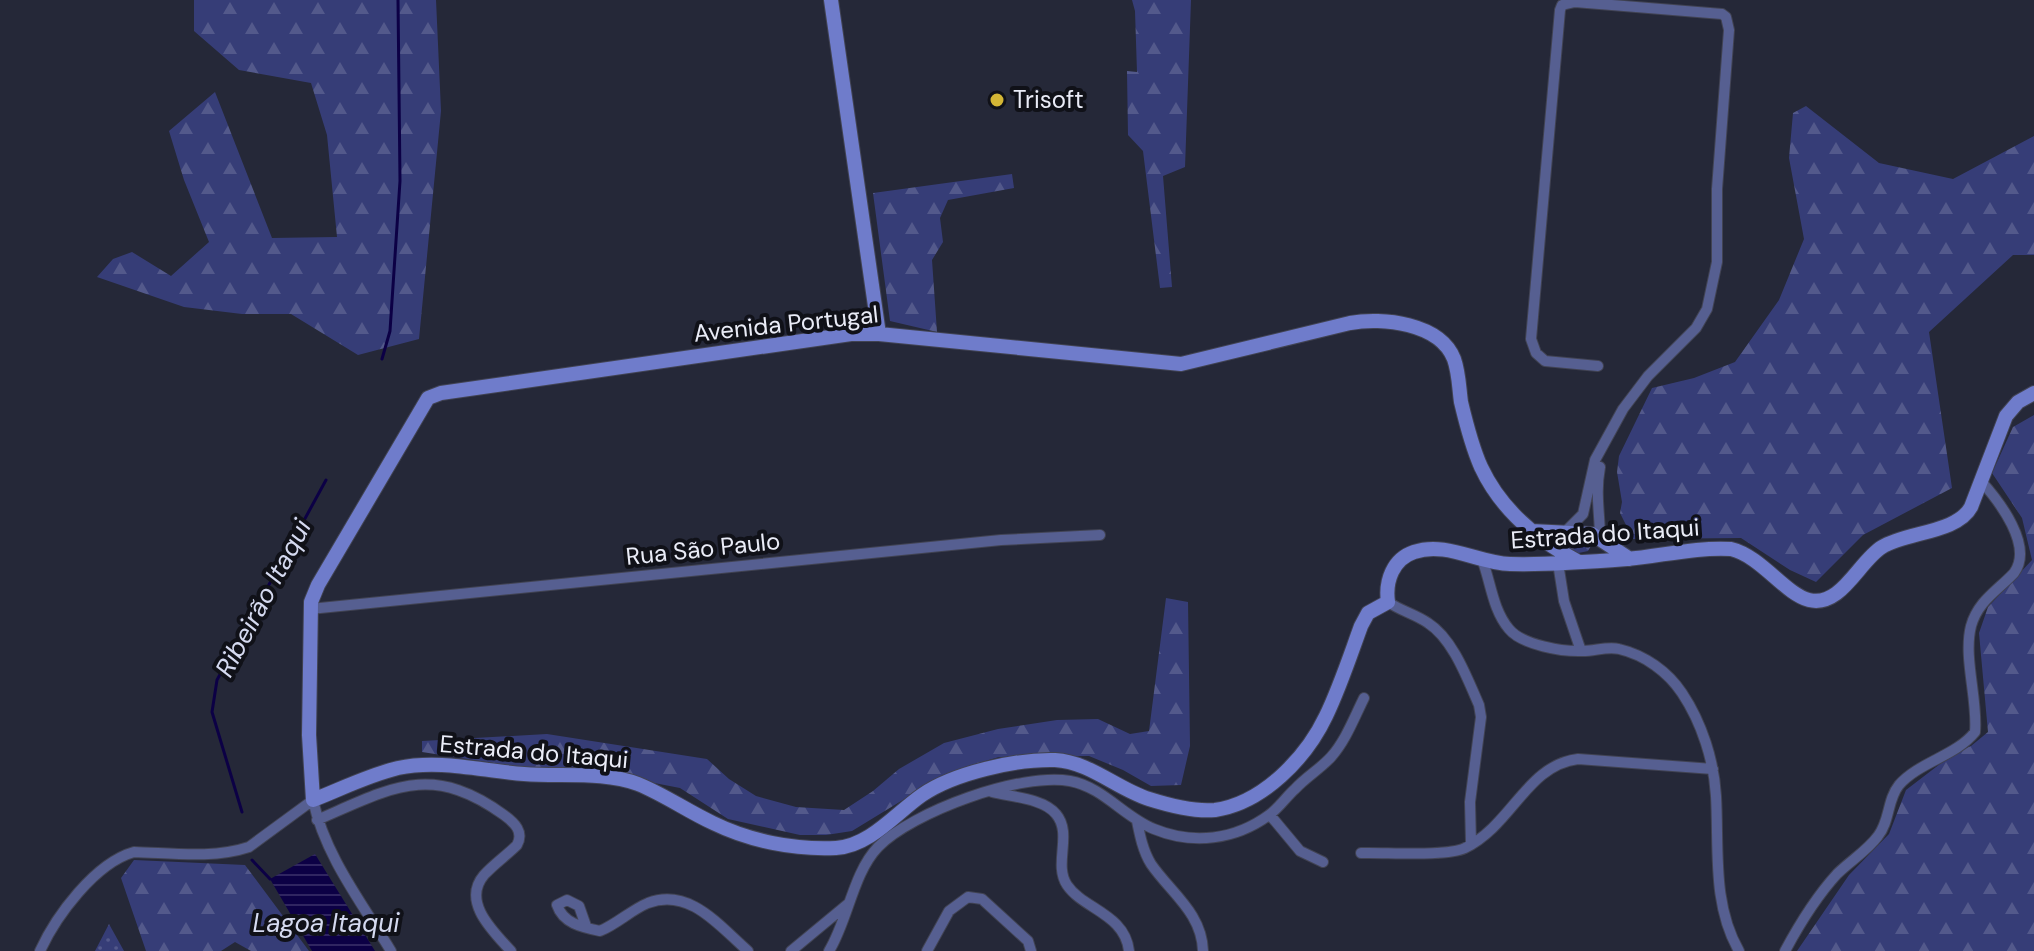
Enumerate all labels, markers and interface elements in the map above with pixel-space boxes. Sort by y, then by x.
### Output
place label: Trisoft [1013,84,1084,115]
marker: Trisoft [988,91,1006,109]
street label: Avenida Portugal [692,298,880,349]
street label: Estrada do Itaqui [1510,511,1700,556]
water label: Ribeirão Itaqui [207,513,319,683]
street label: Rua São Paulo [624,525,782,572]
street label: Estrada do Itaqui [438,728,630,775]
water label: Lagoa Itaqui [252,906,400,940]

